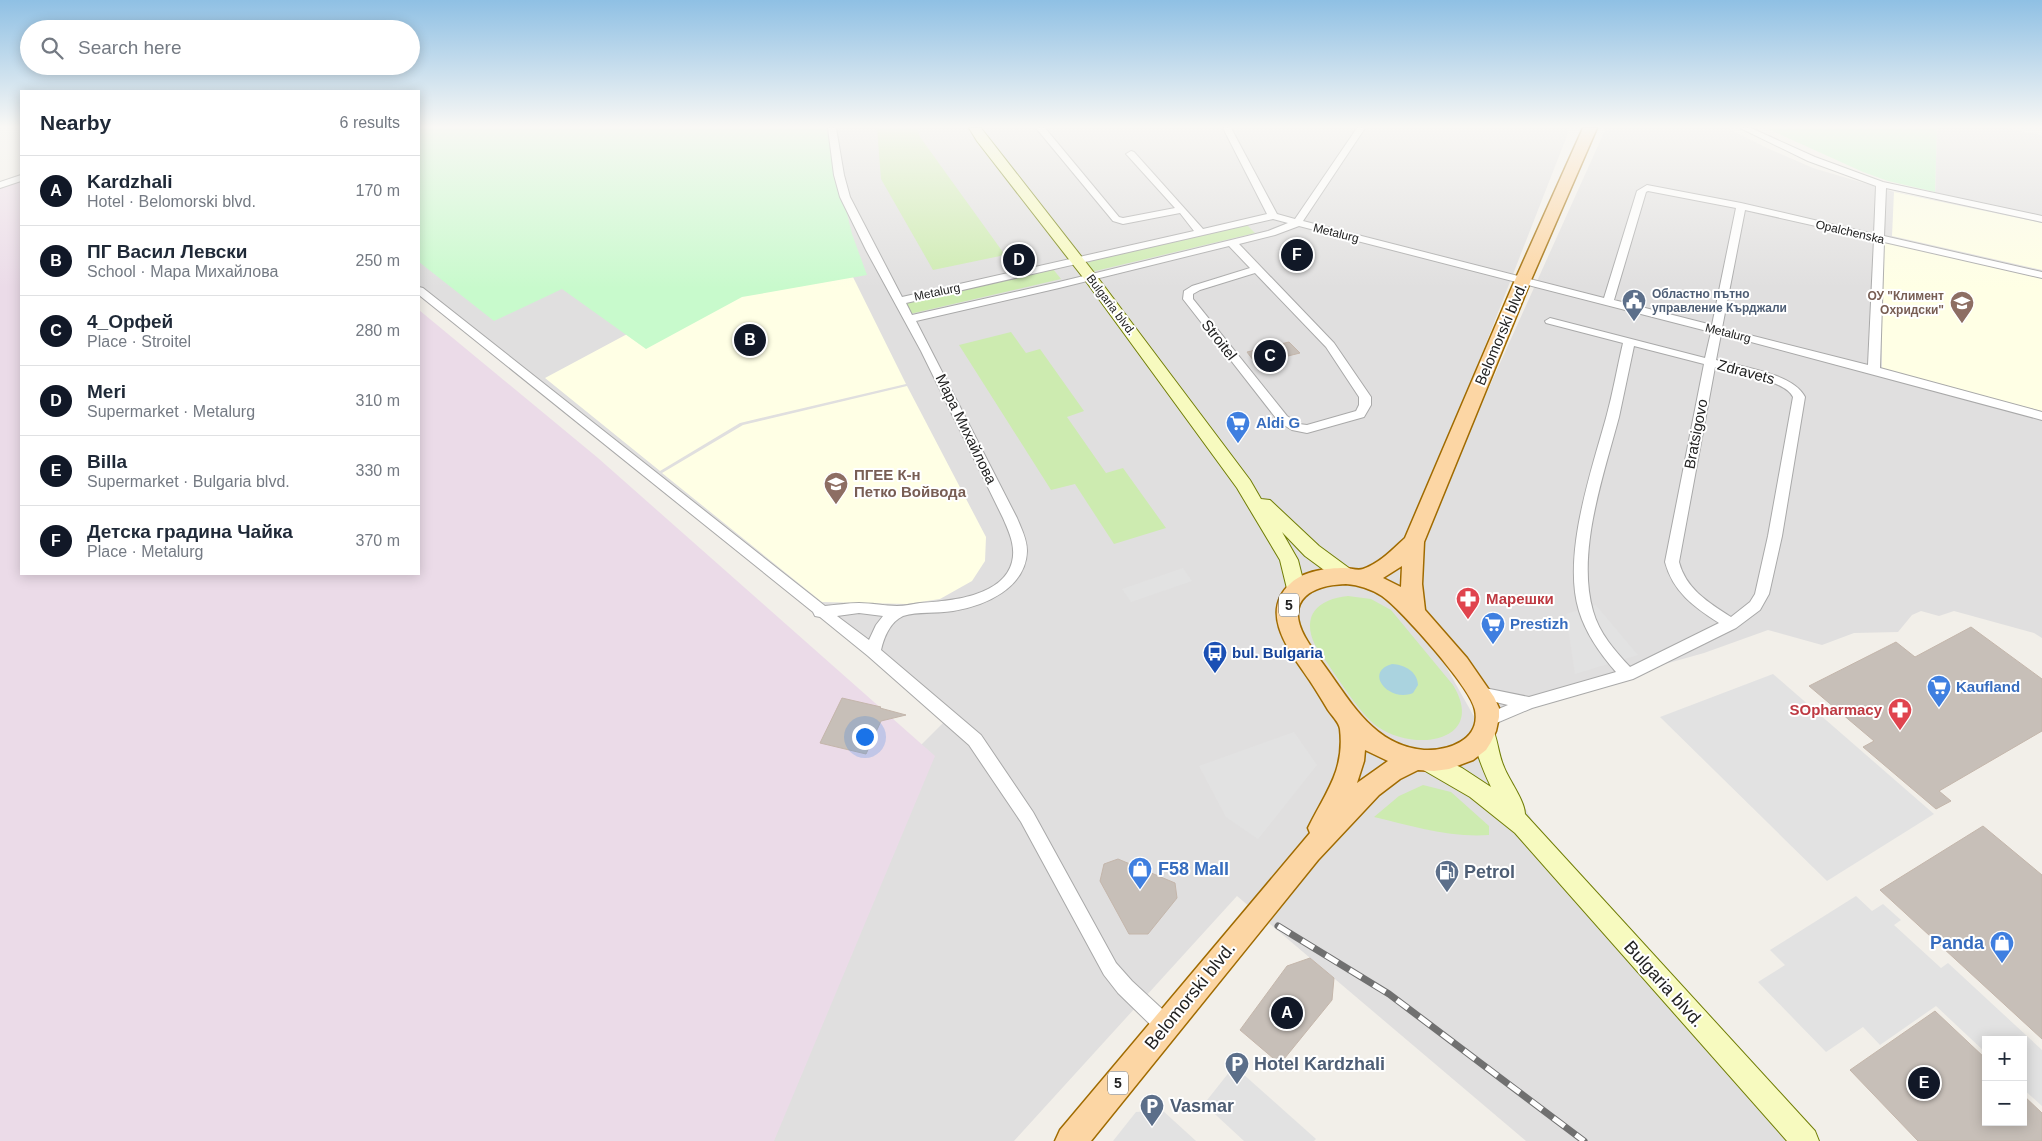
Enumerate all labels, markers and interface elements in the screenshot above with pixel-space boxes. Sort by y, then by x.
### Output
search box [20,20,420,75]
icon: search [38,34,66,62]
text: Search here [78,37,182,58]
text: Nearby [40,111,111,134]
text: 6 results [340,114,400,131]
text: Kardzhali [87,171,173,192]
text: A [50,182,62,199]
text: 170 m [356,182,400,199]
text: Hotel · Belomorski blvd. [87,193,256,210]
street label: Opalchenska [1814,217,1886,247]
street label: Metalurg [1312,221,1360,245]
pin: F [1281,236,1313,274]
text: ПГ Васил Левски [87,241,247,262]
pin: D [1003,241,1035,279]
text: B [50,252,62,269]
text: 250 m [356,252,400,269]
text: School · Мара Михайлова [87,263,278,280]
street label: Bulgaria blvd. [1084,272,1138,338]
street label: Metalurg [913,280,961,304]
street label: Belomorski blvd. [1471,280,1530,388]
place label: Областно пътно управление Кърджали [1652,287,1787,315]
public building icon: Областно пътно управление Кърджали [1621,288,1647,322]
place label: ОУ "Климент Охридски" [1867,289,1944,317]
school or university icon: ОУ "Климент Охридски" [1949,290,1975,324]
text: 4_Орфей [87,311,173,332]
street label: Stroitel [1198,316,1240,363]
pin: B [734,321,766,359]
street label: Metalurg [1704,321,1752,345]
text: C [50,322,62,339]
text: 280 m [356,322,400,339]
text: Place · Stroitel [87,333,191,350]
pin: C [1254,337,1286,375]
street label: Zdravets [1716,356,1777,387]
street label: Мара Михайлова [932,371,1001,487]
text: Meri [87,381,126,402]
text: D [50,392,62,409]
text: 310 m [356,392,400,409]
street label: Bratsigovo [1680,397,1711,470]
text: Supermarket · Metalurg [87,403,255,420]
supermarket icon: Aldi G [1225,410,1251,444]
place label: Aldi G [1256,414,1300,431]
text: Billa [87,451,127,472]
text: E [51,462,61,479]
text: 330 m [356,462,400,479]
place label: ПГЕЕ К-н Петко Войвода [854,466,967,500]
school or university icon: ПГЕЕ К-н Петко Войвода [823,471,849,505]
text: Supermarket · Bulgaria blvd. [87,473,290,490]
text: Детска градина Чайка [87,521,293,542]
text: F [51,532,61,549]
text: 370 m [356,532,400,549]
text: Place · Metalurg [87,543,204,560]
pharmacy icon: Марешки [1455,586,1481,620]
place label: Марешки [1486,590,1554,607]
road number: 5 [1279,594,1299,616]
supermarket icon: Prestizh [1480,611,1506,645]
place label: Prestizh [1510,615,1568,632]
bus stop icon: bul. Bulgaria [1202,640,1228,674]
place label: bul. Bulgaria [1232,644,1324,661]
supermarket icon: Kaufland [1926,674,1952,708]
place label: Kaufland [1956,678,2020,695]
pharmacy icon: SOpharmacy [1887,697,1913,731]
place label: SOpharmacy [1789,701,1883,718]
your location [852,724,878,750]
shop icon: F58 Mall [1127,856,1153,890]
place label: F58 Mall [1158,859,1229,879]
fuel station icon: Petrol [1434,859,1460,893]
place label: Petrol [1464,862,1515,882]
shop icon: Panda [1989,930,2015,964]
place label: Panda [1930,933,1985,953]
street label: Bulgaria blvd. [1620,937,1708,1031]
street label: Belomorski blvd. [1141,938,1239,1054]
pin: A [1271,994,1303,1032]
map controls [1982,1036,2027,1126]
button: + [1982,1036,2027,1081]
parking icon: Hotel Kardzhali [1224,1051,1250,1085]
place label: Hotel Kardzhali [1254,1054,1385,1074]
pin: E [1908,1064,1940,1102]
road number: 5 [1108,1072,1128,1094]
button: − [1982,1081,2027,1126]
parking icon: Vasmar [1139,1093,1165,1127]
place label: Vasmar [1170,1096,1234,1116]

